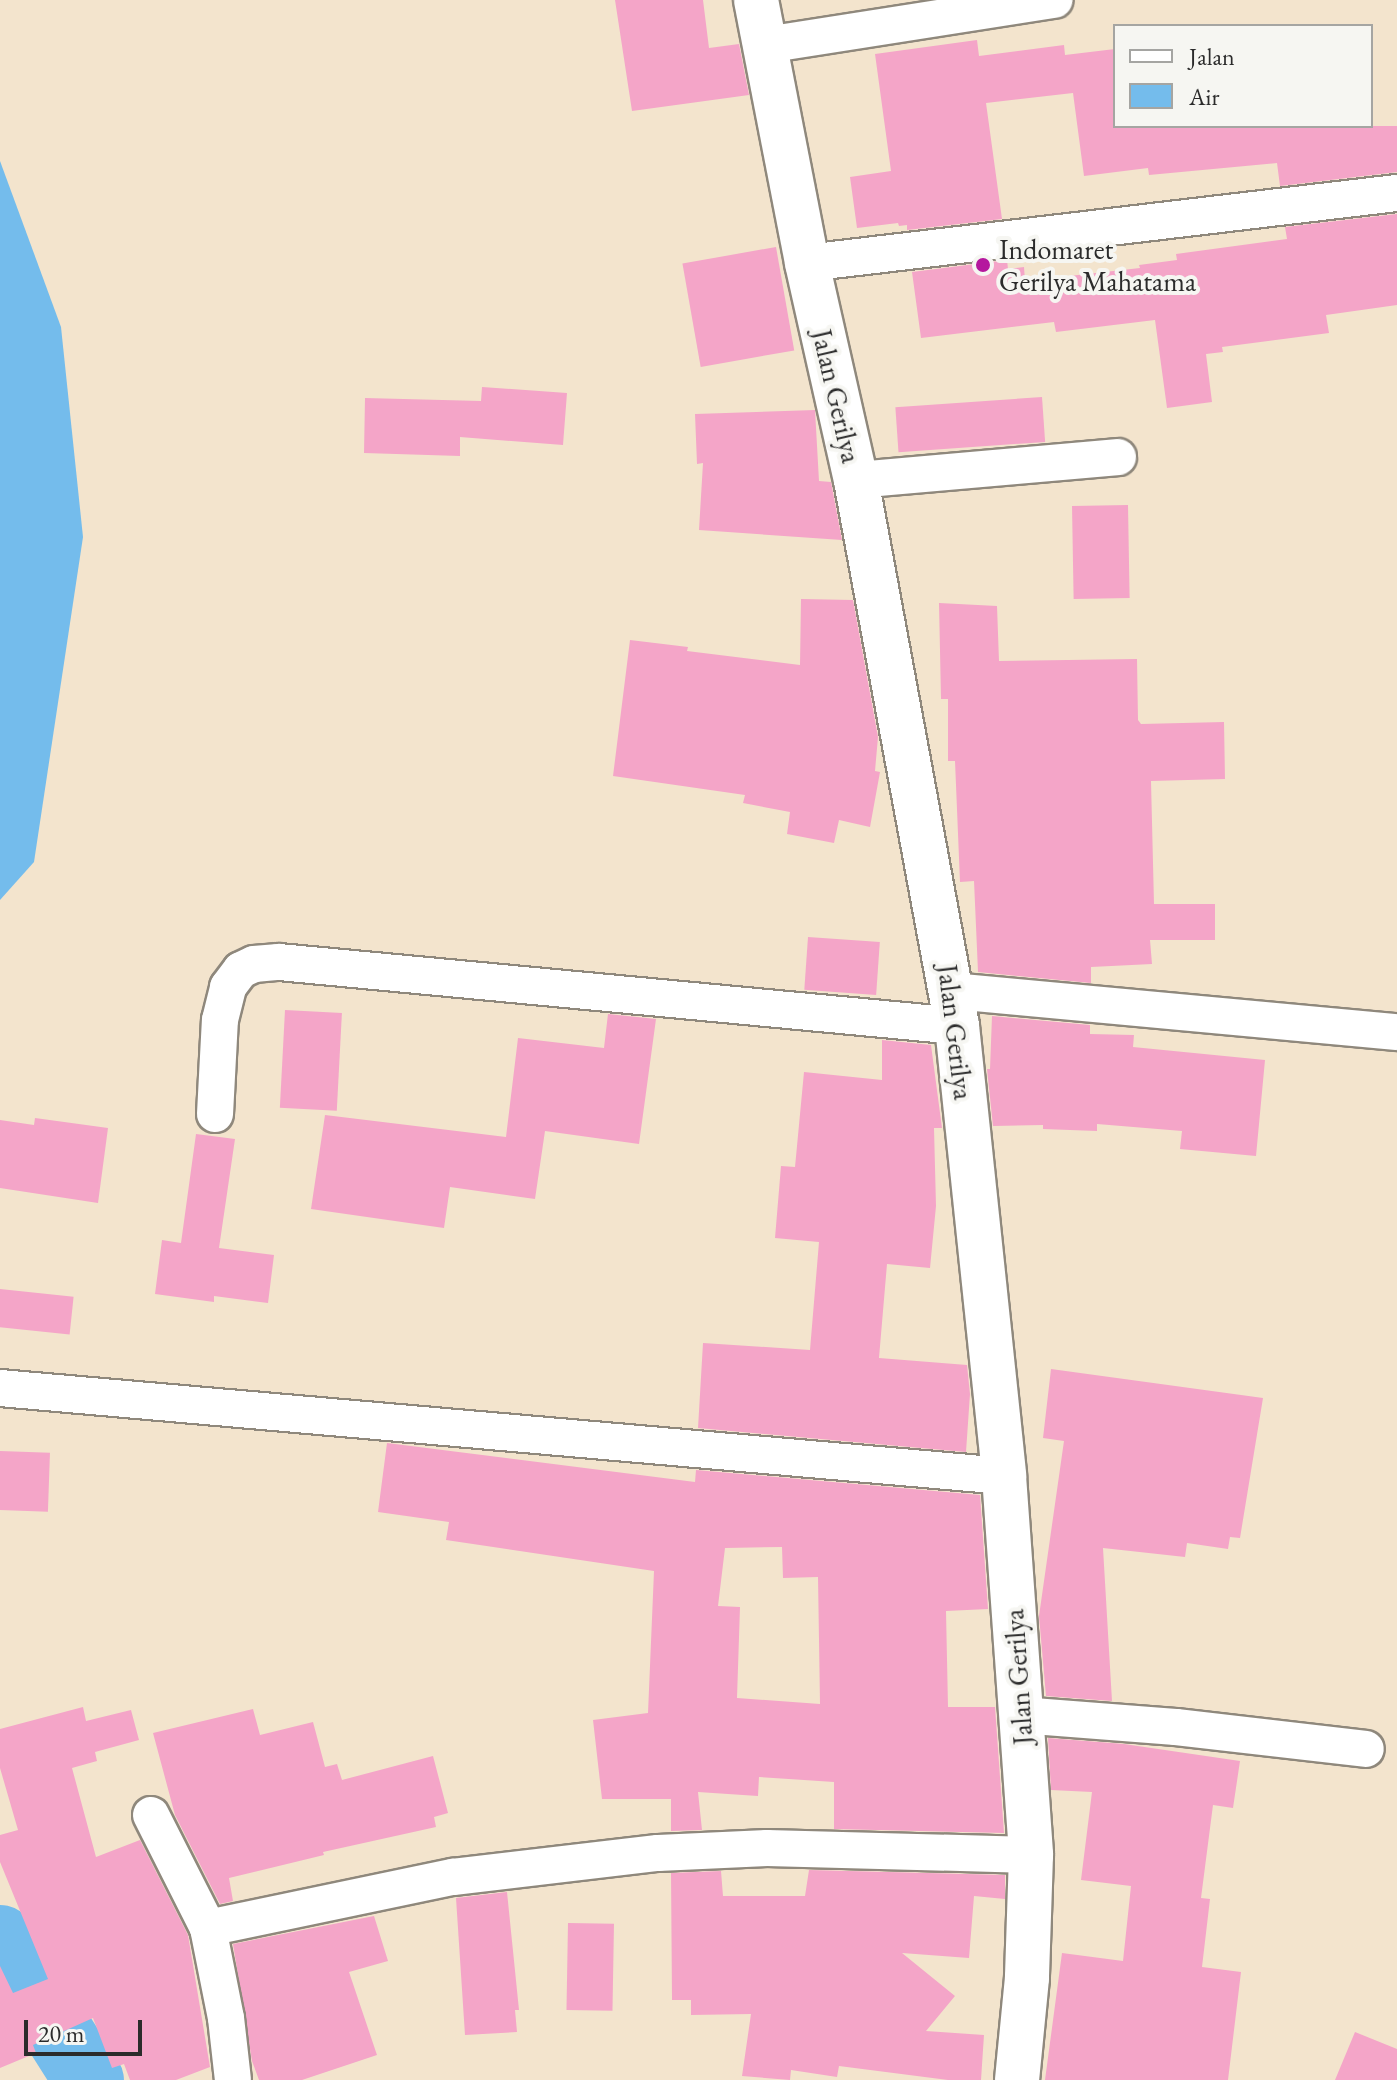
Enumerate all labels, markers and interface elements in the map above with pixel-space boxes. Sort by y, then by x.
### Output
legend [1113,24,1373,128]
text: Jalan [1189,41,1235,72]
text: Air [1189,81,1220,112]
place label: Indomaret Gerilya Mahatama [999,232,1196,298]
marker: Indomaret Gerilya Mahatama [974,256,992,274]
street label: Jalan Gerilya [805,326,869,466]
street label: Jalan Gerilya [931,962,981,1102]
street label: Jalan Gerilya [996,1608,1040,1746]
scale bar [28,2004,146,2054]
text: 20 m [38,2018,85,2049]

